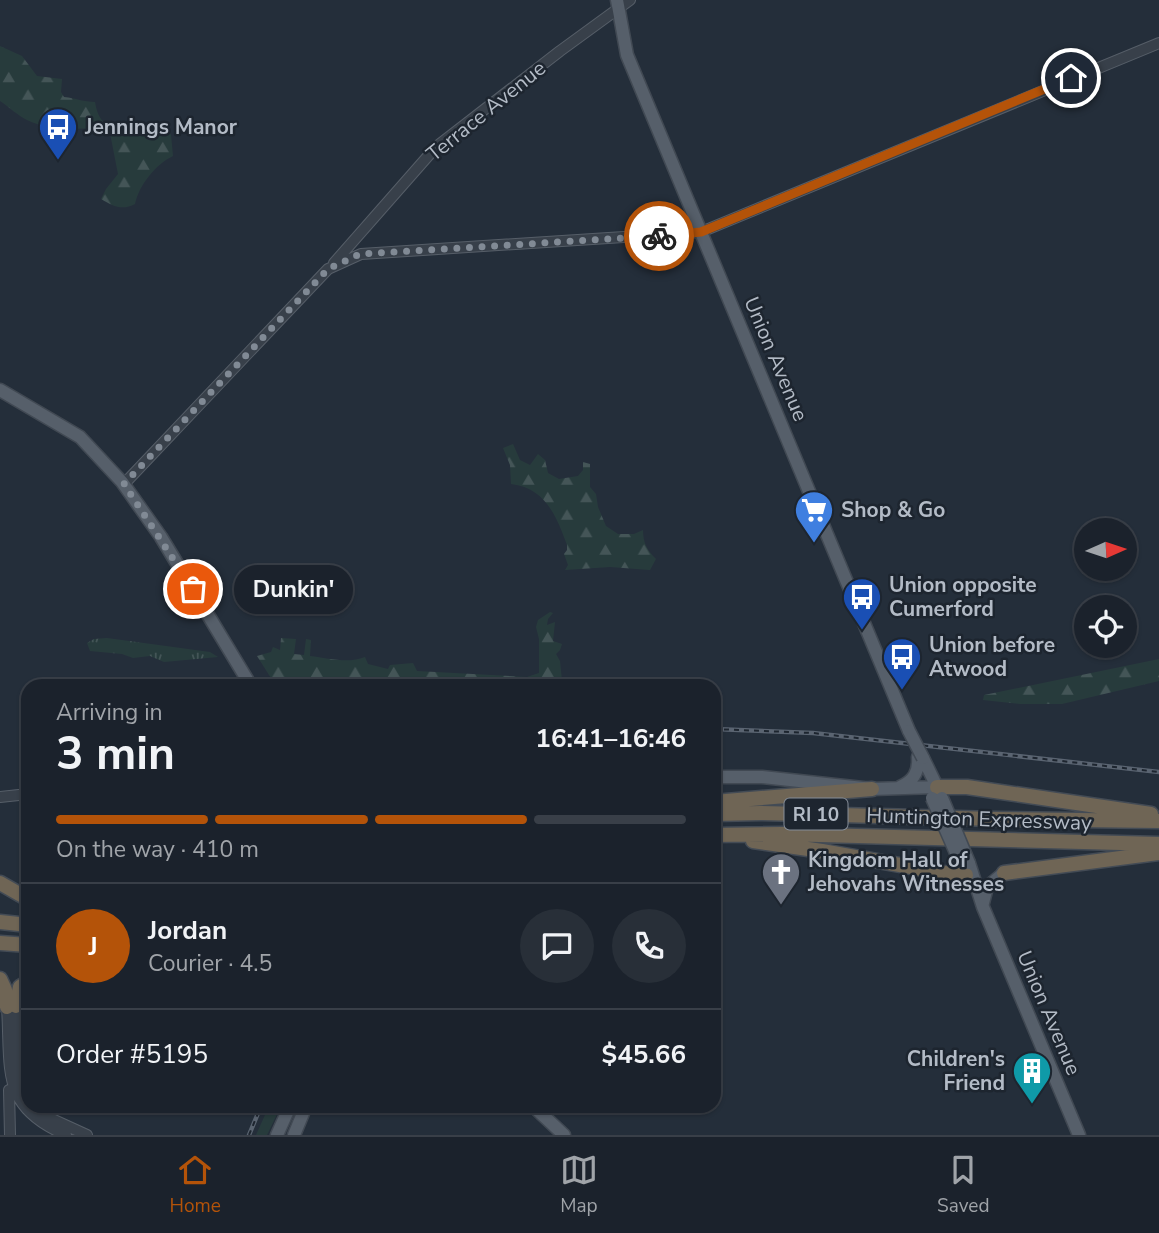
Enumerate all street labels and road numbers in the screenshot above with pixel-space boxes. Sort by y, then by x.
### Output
street label: Terrace Avenue [421,54,551,168]
street label: Union Avenue [737,293,815,425]
road number: RI 10 [784,799,848,830]
street label: Huntington Expressway [866,801,1092,837]
street label: Union Avenue [1010,947,1088,1079]

